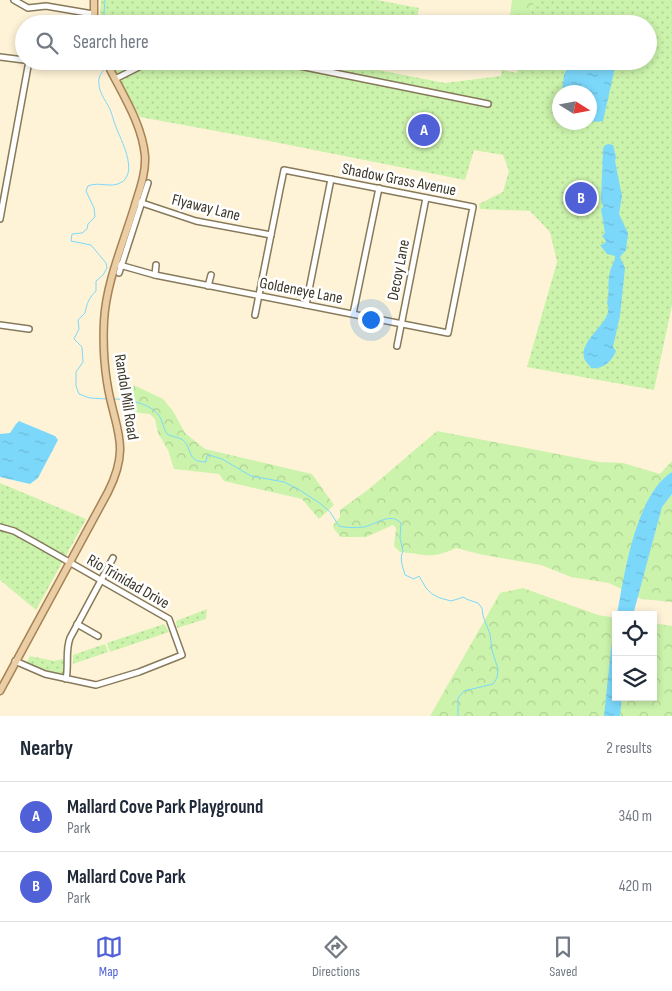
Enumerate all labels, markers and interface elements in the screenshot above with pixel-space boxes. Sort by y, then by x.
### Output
search box [15,15,657,70]
icon: search [33,29,61,57]
text: Search here [73,31,149,54]
north arrow [552,85,597,130]
pin: A [408,111,440,149]
street label: Shadow Grass Avenue [340,160,458,200]
pin: B [565,179,597,217]
street label: Flyaway Lane [170,190,242,226]
street label: Decoy Lane [384,238,414,302]
street label: Goldeneye Lane [258,274,344,308]
your location [358,307,384,333]
street label: Randol Mill Road [110,353,142,441]
street label: Rio Trinidad Drive [83,551,173,613]
map controls [612,611,657,701]
button: locate [612,611,657,656]
button: layers [612,656,657,701]
text: Nearby [20,736,73,761]
text: 2 results [606,739,652,758]
text: Mallard Cove Park Playground [67,796,263,819]
text: A [32,807,40,826]
text: 340 m [619,807,652,826]
text: Park [67,819,90,838]
text: Mallard Cove Park [67,866,186,889]
text: B [32,877,40,896]
text: 420 m [619,877,652,896]
text: Park [67,889,90,908]
tab: Map [95,933,123,980]
tab: Directions [312,933,360,980]
tab: Saved [549,933,577,980]

